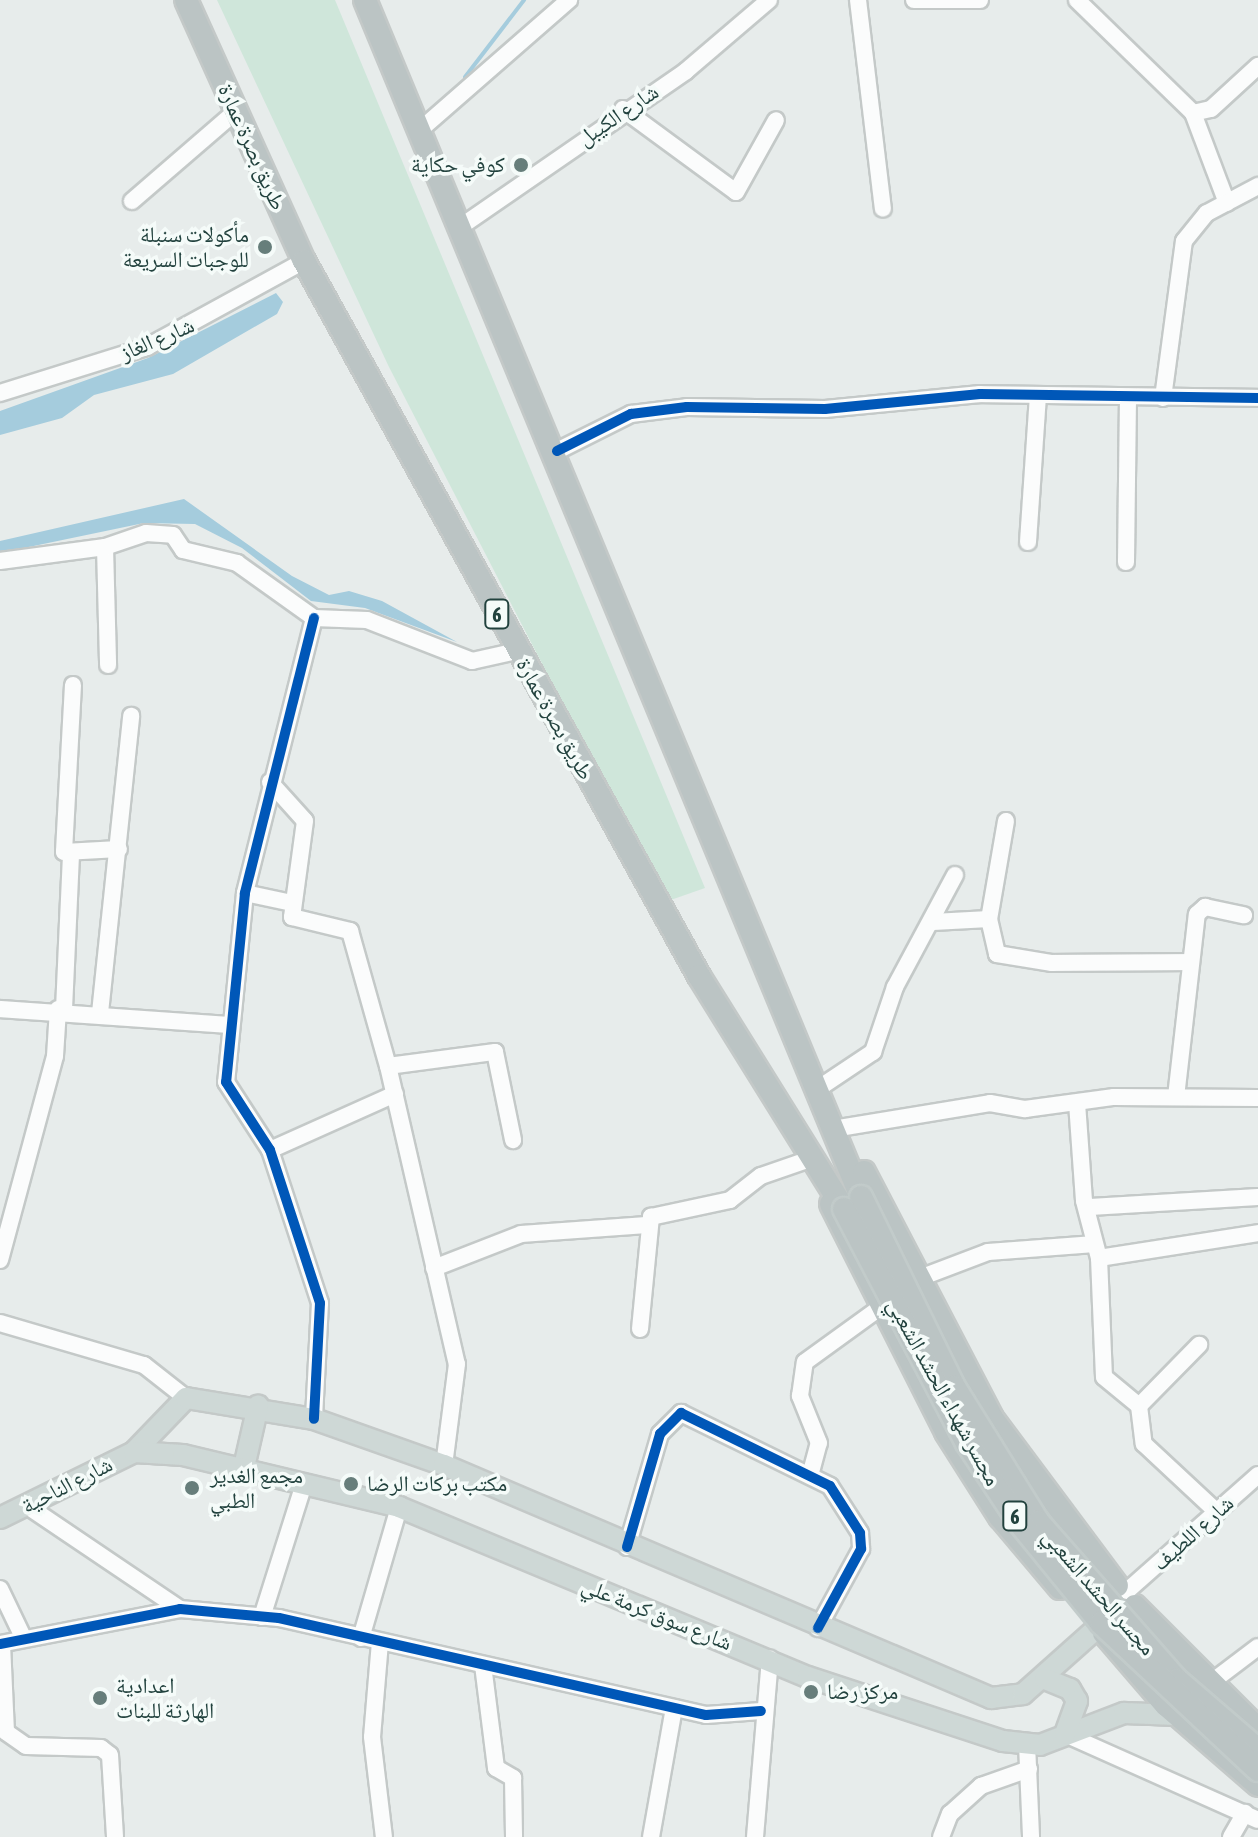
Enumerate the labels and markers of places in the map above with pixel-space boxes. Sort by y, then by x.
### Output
place label: كوفي حكاية [411,152,505,178]
marker: كوفي حكاية [512,156,530,174]
place label: مأكولات سنبلة للوجبات السريعة [123,221,249,272]
marker: مأكولات سنبلة للوجبات السريعة [256,238,274,256]
place label: مجمع الغدير الطبي [210,1462,303,1514]
place label: مكتب بركات الرضا [367,1471,507,1497]
marker: مكتب بركات الرضا [342,1475,360,1493]
marker: مجمع الغدير الطبي [181,1477,203,1499]
place label: اعدادية الهارثة للبنات [116,1672,214,1724]
place label: مركز رضا [827,1679,898,1705]
marker: مركز رضا [802,1683,820,1701]
marker: اعدادية الهارثة للبنات [91,1689,109,1707]

